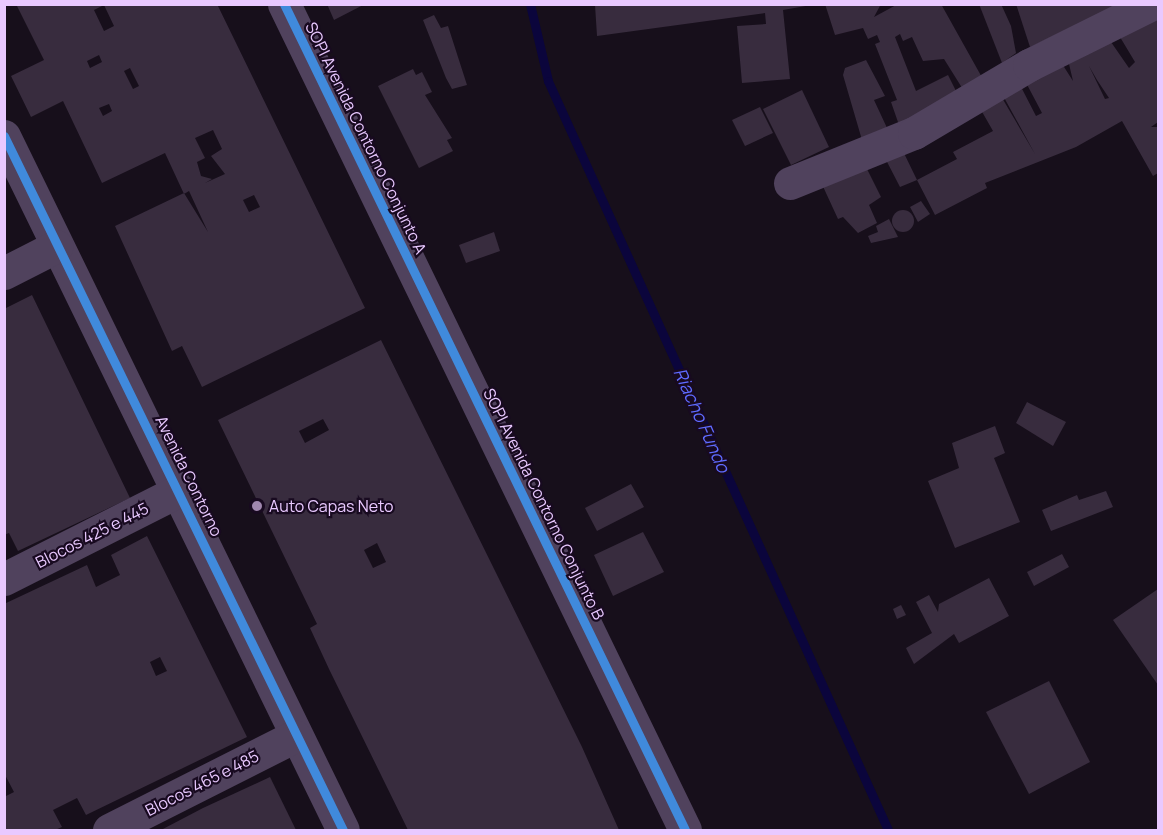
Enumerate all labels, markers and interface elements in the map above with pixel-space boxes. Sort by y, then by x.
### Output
street label: SOPI Avenida Contorno Conjunto A [301,19,431,257]
water label: Riacho Fundo [669,364,735,476]
street label: SOPI Avenida Contorno Conjunto B [479,385,609,623]
street label: Avenida Contorno [151,413,227,539]
place label: Auto Capas Neto [269,496,394,516]
street label: Blocos 425 e 445 [32,498,152,572]
marker: Auto Capas Neto [250,499,264,513]
street label: Blocos 465 e 485 [142,746,262,820]

